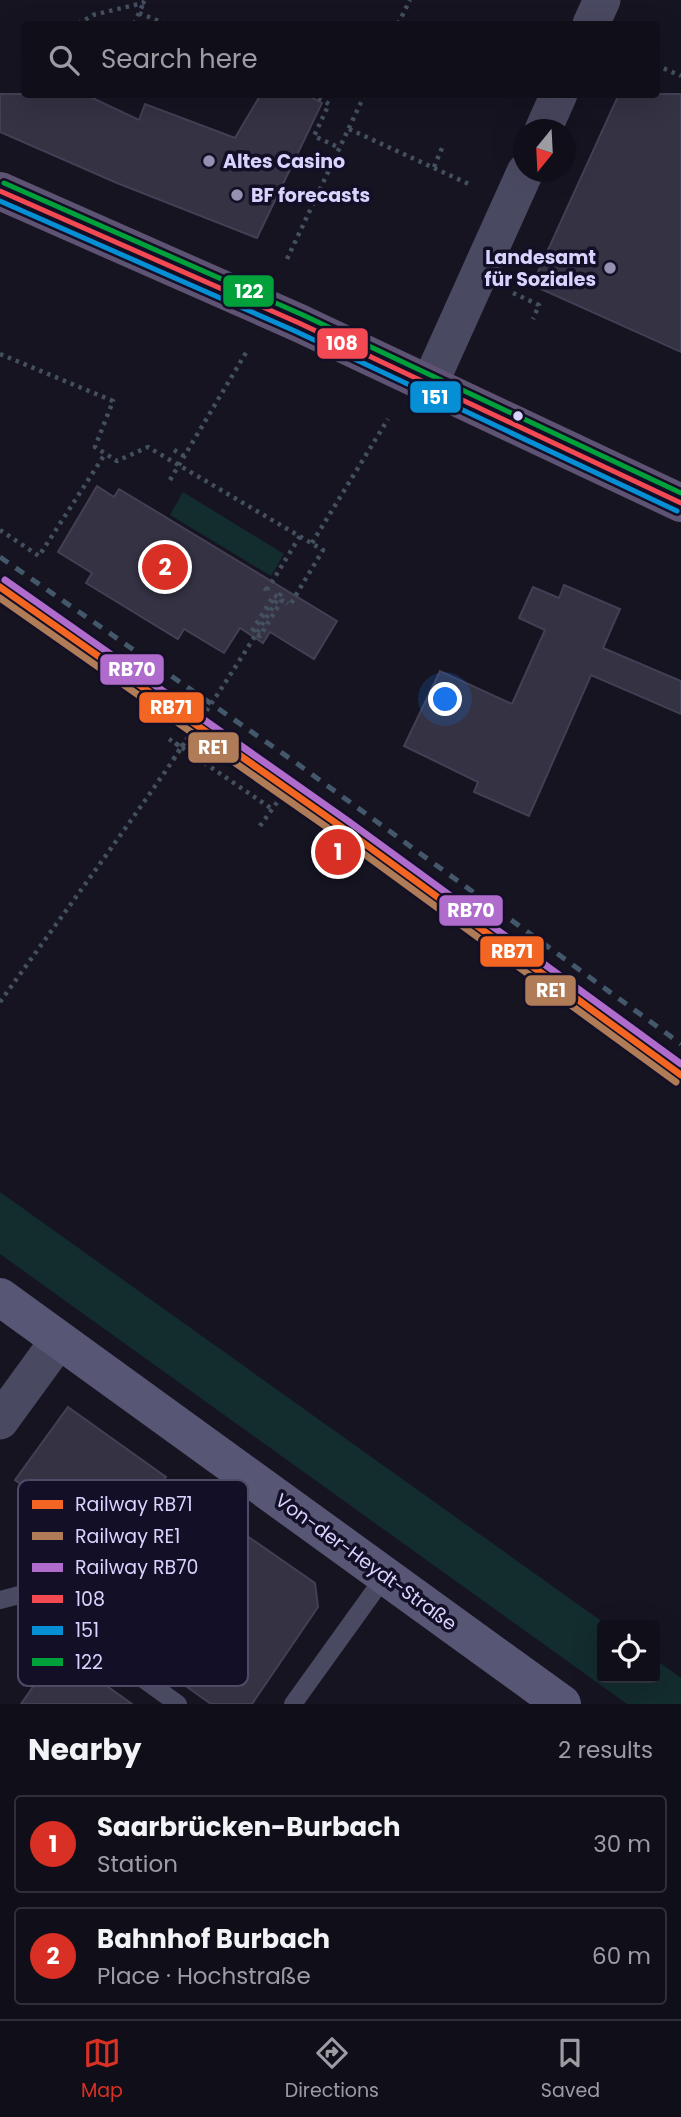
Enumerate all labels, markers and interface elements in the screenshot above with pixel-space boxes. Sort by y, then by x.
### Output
search box [21,21,660,98]
icon: search [45,41,83,79]
text: Search here [101,41,258,77]
north arrow [513,119,576,182]
place label: Altes Casino [223,148,345,175]
marker: Altes Casino [201,153,217,169]
place label: BF forecasts [251,182,370,209]
marker: BF forecasts [229,187,245,203]
place label: Landesamt für Soziales [485,244,596,293]
marker: Landesamt für Soziales [602,260,618,276]
line badge: 122 [222,274,275,308]
text: 122 [235,278,264,305]
line badge: 108 [316,327,369,360]
text: 108 [326,330,358,357]
line badge: 151 [409,380,462,414]
text: 151 [422,384,448,411]
unlabelled marker [511,409,525,423]
pin: 2 [142,541,188,593]
line badge: RB70 [99,653,165,686]
text: RB70 [108,656,156,683]
your location [428,682,462,716]
line badge: RB71 [138,691,205,724]
text: RB71 [150,694,192,721]
line badge: RE1 [187,731,240,764]
text: RE1 [198,734,228,761]
pin: 1 [315,826,361,878]
line badge: RB70 [438,894,504,927]
text: RB70 [447,897,495,924]
line badge: RB71 [479,935,545,968]
text: RB71 [491,938,533,965]
line badge: RE1 [524,974,577,1007]
text: RE1 [536,977,566,1004]
legend [18,1480,248,1686]
street label: Von-der-Heydt-Straße [270,1487,462,1637]
text: Railway RB71 [75,1491,193,1518]
text: Railway RE1 [75,1523,180,1550]
text: Railway RB70 [75,1554,198,1581]
text: 108 [75,1586,105,1613]
text: 151 [75,1617,99,1644]
map controls [597,1620,660,1683]
button: locate [597,1620,660,1683]
text: 122 [75,1649,103,1676]
text: Nearby [28,1728,142,1771]
text: 2 results [558,1734,653,1766]
text: Saarbrücken-Burbach [97,1809,401,1845]
text: 1 [49,1828,57,1860]
text: 30 m [593,1828,651,1860]
text: Station [97,1848,178,1880]
text: Bahnhof Burbach [97,1921,330,1957]
text: 2 [46,1940,60,1972]
text: 60 m [592,1940,651,1972]
text: Place · Hochstraße [97,1960,311,1992]
tab: Map [81,2034,123,2105]
tab: Directions [285,2034,379,2105]
tab: Saved [541,2034,600,2105]

